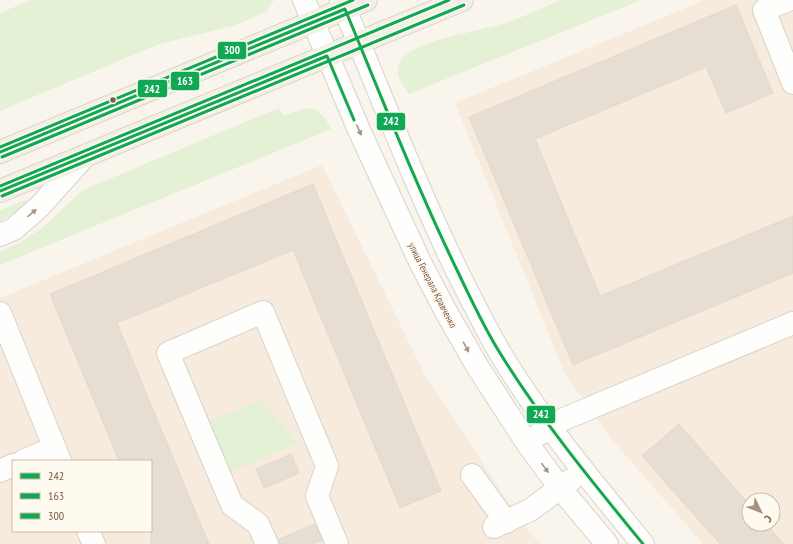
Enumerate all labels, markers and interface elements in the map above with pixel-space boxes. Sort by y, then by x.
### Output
line badge: 300 [217,41,247,60]
text: 300 [224,43,240,57]
line badge: 163 [170,71,200,91]
text: 163 [177,74,193,88]
line badge: 242 [137,79,168,98]
text: 242 [144,82,160,96]
unlabelled marker [108,95,118,105]
line badge: 242 [376,112,406,131]
text: 242 [383,114,399,128]
one-way arrow [356,125,362,136]
one-way arrow [27,209,37,218]
street label: улица Генерала Кравченко [405,240,460,330]
one-way arrow [463,341,469,353]
line badge: 242 [526,405,556,424]
text: 242 [533,407,549,421]
legend [12,460,152,532]
one-way arrow [541,462,549,473]
text: 242 [48,468,64,483]
text: 163 [48,488,64,503]
north arrow [741,492,781,532]
text: 300 [48,508,64,523]
text: С [761,512,775,525]

